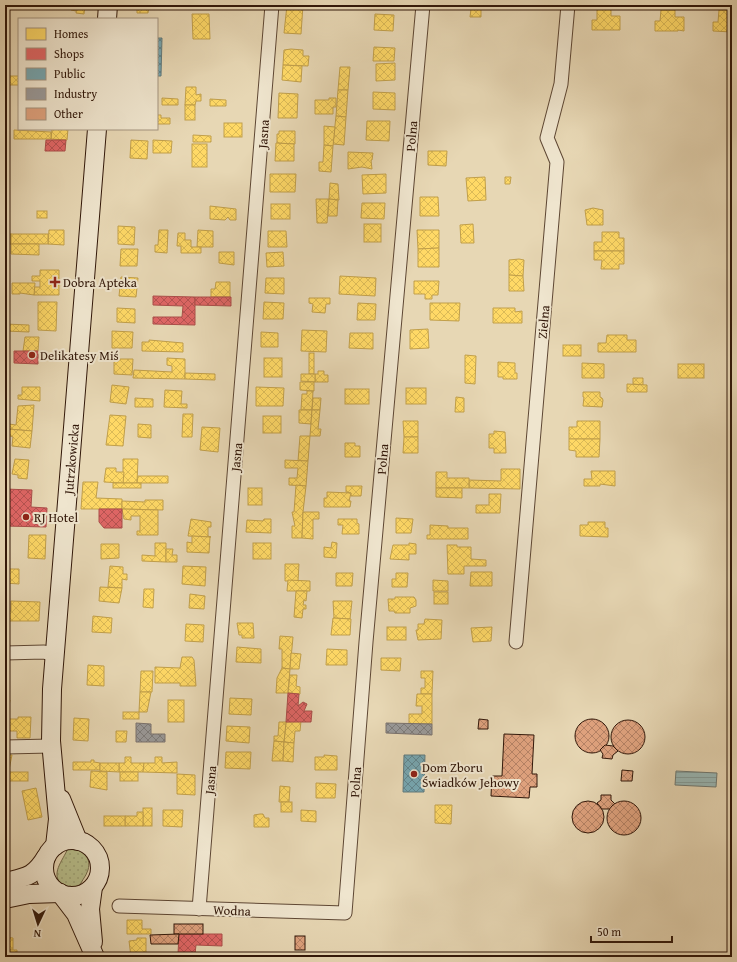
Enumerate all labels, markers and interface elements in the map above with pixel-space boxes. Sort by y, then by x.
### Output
legend [18,18,158,130]
text: Homes [54,25,89,42]
text: Shops [54,45,84,62]
text: Public [54,65,86,82]
text: Industry [54,85,97,102]
text: Other [54,105,83,122]
street label: Jasna [253,118,274,151]
street label: Polna [401,119,422,152]
place label: Dobra Apteka [63,273,138,292]
marker: Dobra Apteka [50,277,60,287]
street label: Zielna [533,304,555,340]
place label: Delikatesy Miś [40,346,119,365]
marker: Delikatesy Miś [27,350,37,360]
street label: Jutrzkowicka [59,422,84,497]
street label: Jasna [226,441,247,474]
street label: Polna [372,442,393,475]
place label: RJ Hotel [34,508,78,527]
marker: RJ Hotel [21,512,31,522]
place label: Dom Zboru Świadków Jehowy [422,758,520,792]
street label: Jasna [200,764,221,797]
street label: Polna [345,765,366,798]
marker: Dom Zboru Świadków Jehowy [409,769,419,779]
street label: Wodna [213,900,252,921]
north arrow [18,904,58,944]
scale bar [591,918,672,944]
text: 50 m [597,923,621,940]
text: N [32,926,42,942]

